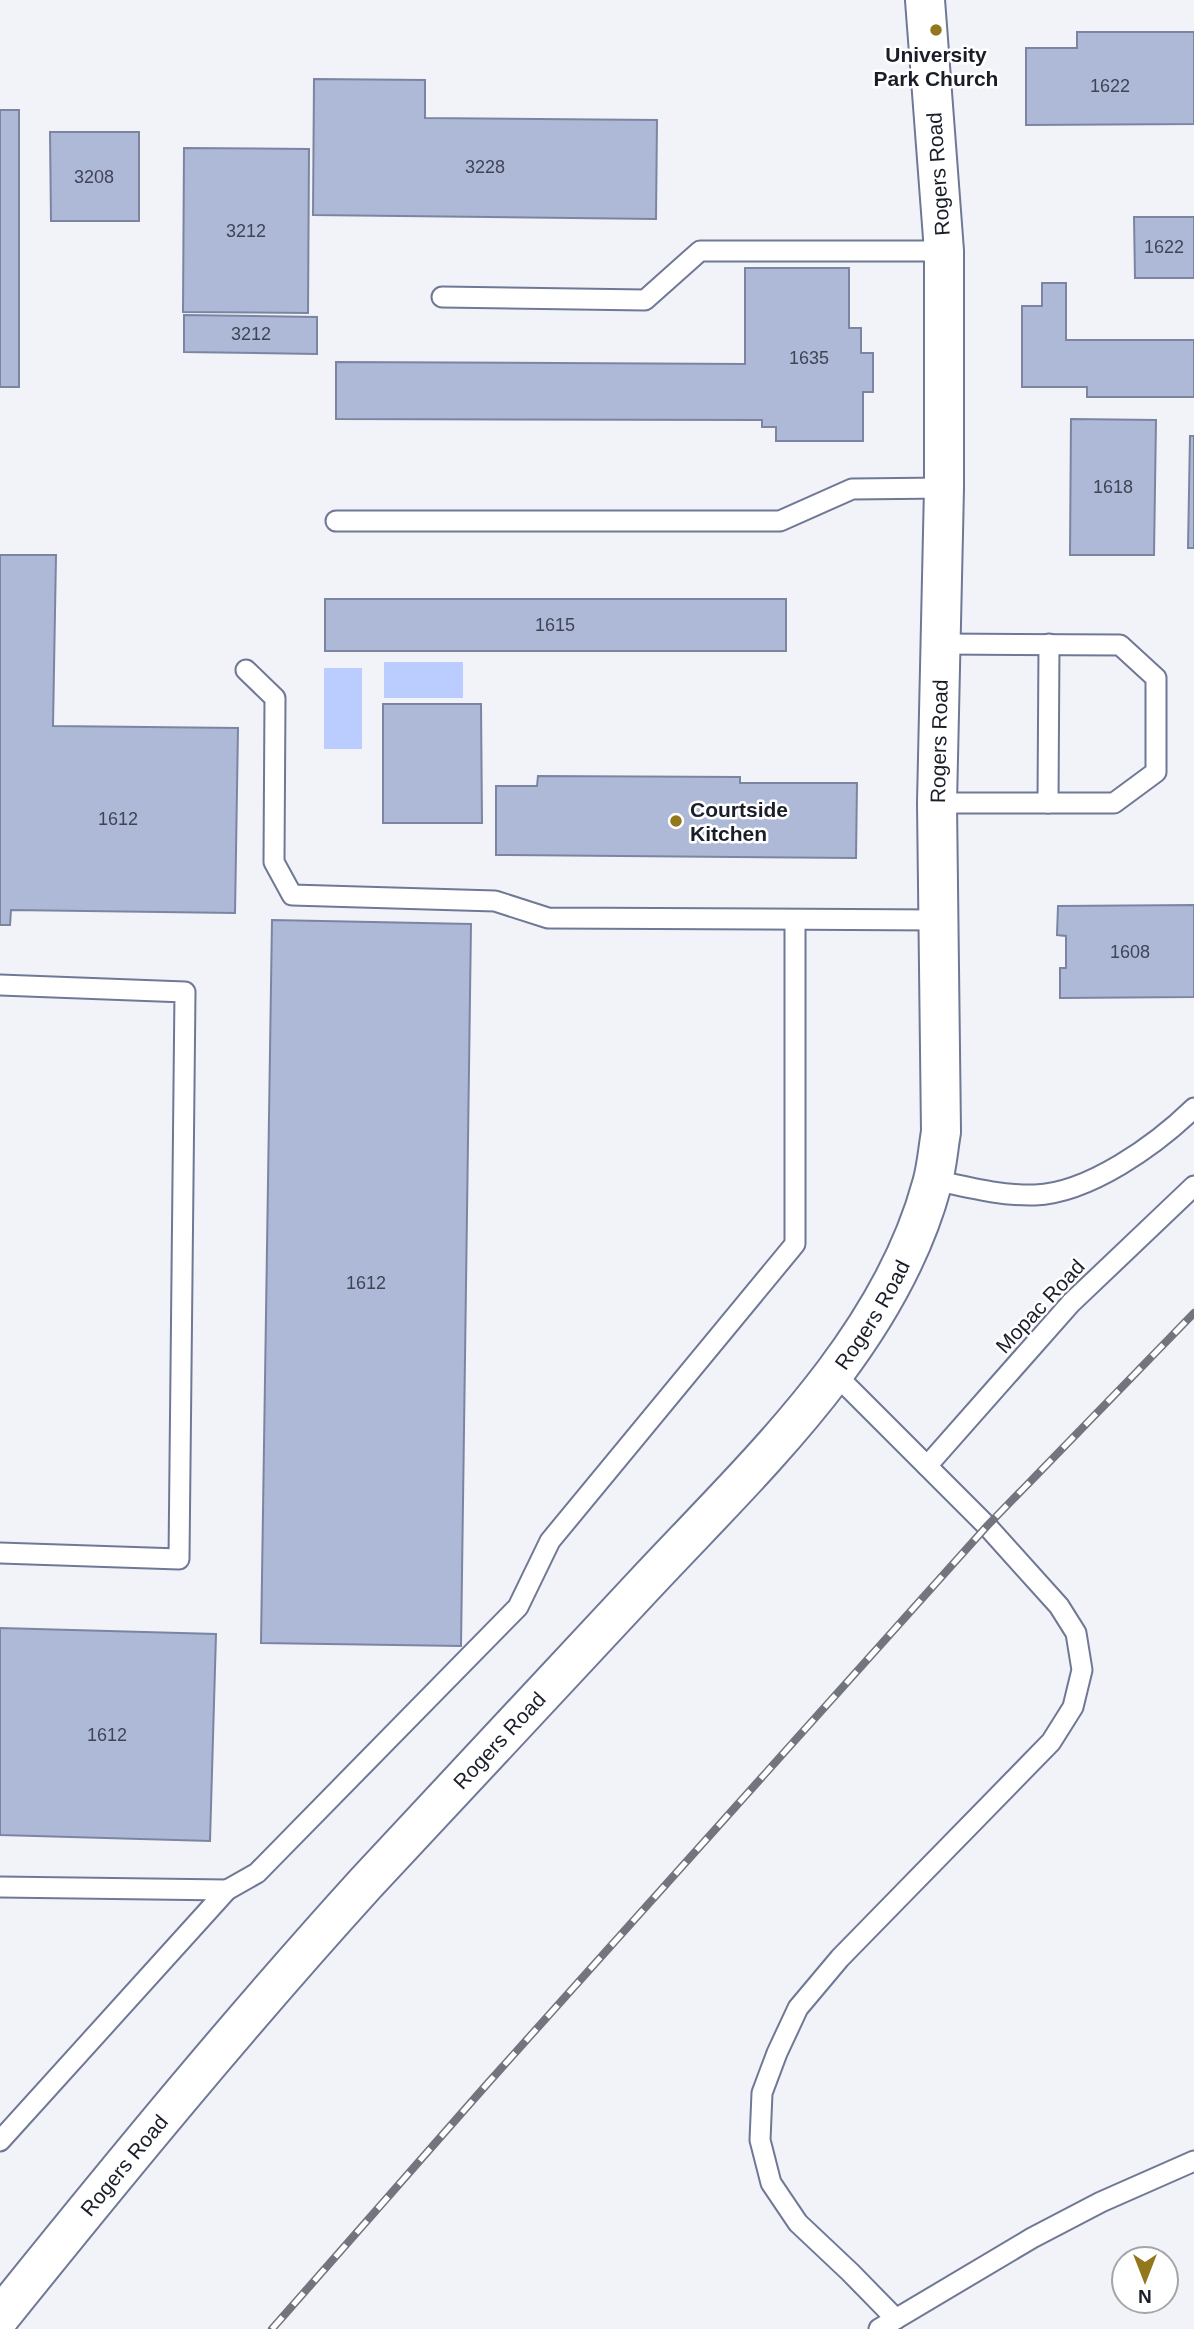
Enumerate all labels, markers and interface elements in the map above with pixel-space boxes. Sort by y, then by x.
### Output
marker: University Park Church [928,22,944,38]
place label: University Park Church [874,43,998,90]
house number: 1622 [1090,76,1130,96]
street label: Rogers Road [922,111,954,237]
house number: 3228 [465,157,505,177]
house number: 3208 [74,167,114,187]
house number: 3212 [226,221,266,241]
house number: 1622 [1144,237,1184,257]
house number: 3212 [231,324,271,344]
house number: 1635 [789,348,829,368]
house number: 1618 [1093,477,1133,497]
house number: 1615 [535,615,575,635]
street label: Rogers Road [925,679,951,803]
place label: Courtside Kitchen [690,798,788,845]
house number: 1612 [98,809,138,829]
marker: Courtside Kitchen [668,813,684,829]
house number: 1608 [1110,942,1150,962]
street label: Mopac Road [991,1255,1089,1357]
street label: Rogers Road [830,1256,914,1374]
house number: 1612 [346,1273,386,1293]
street label: Rogers Road [448,1687,549,1793]
house number: 1612 [87,1725,127,1745]
street label: Rogers Road [75,2110,172,2220]
north arrow [1110,2245,1180,2315]
text: N [1138,2286,1152,2307]

